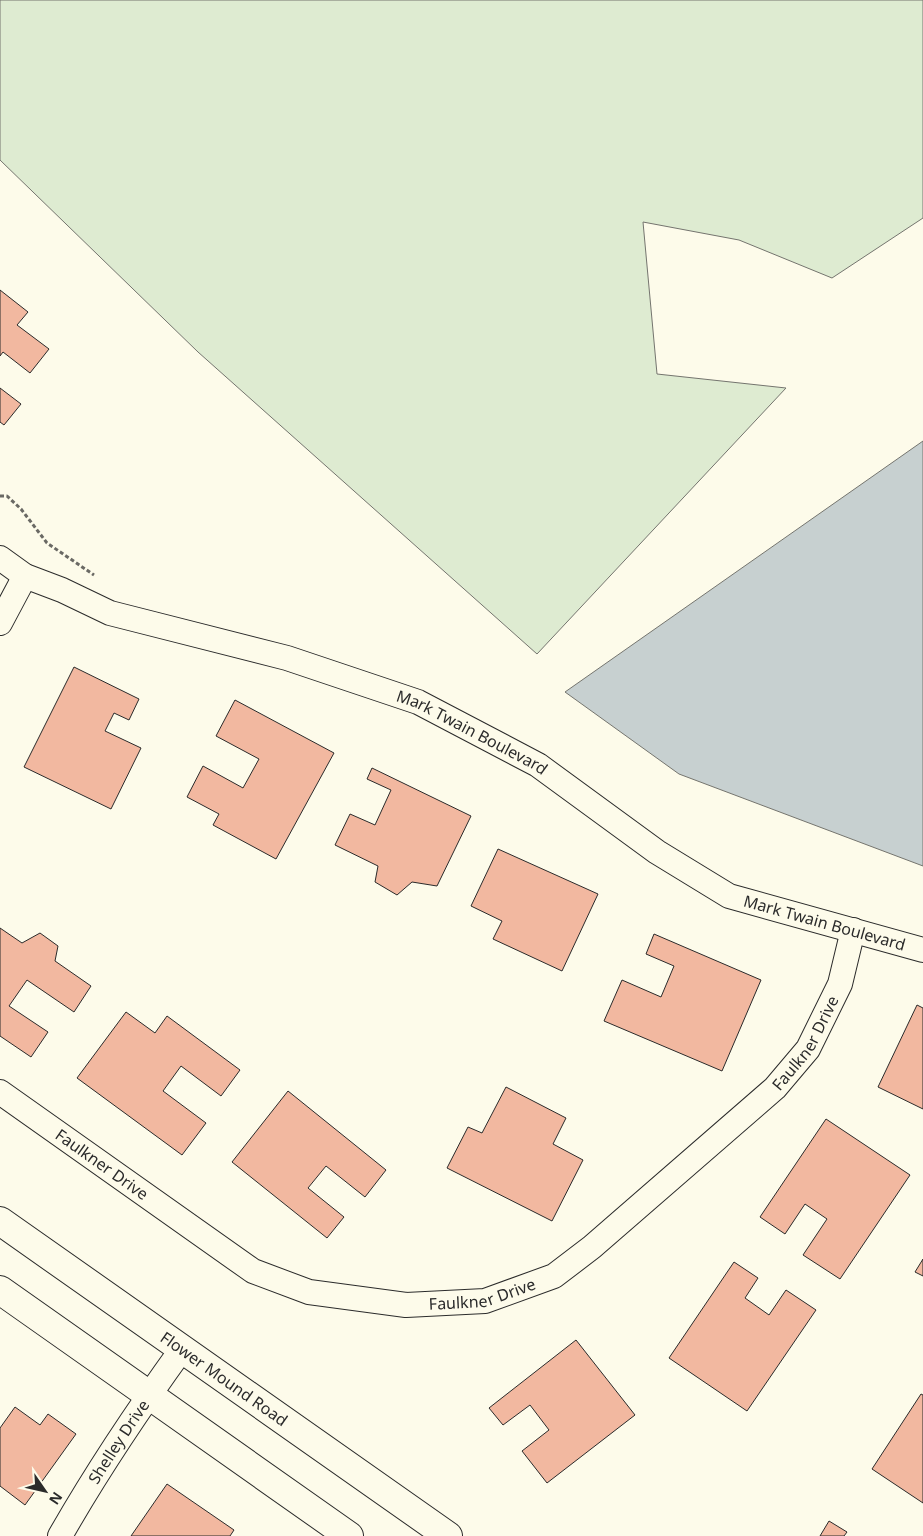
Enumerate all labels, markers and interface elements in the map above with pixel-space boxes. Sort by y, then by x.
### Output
street label: Mark Twain Boulevard [394,685,552,780]
street label: Mark Twain Boulevard [741,890,908,956]
street label: Faulkner Drive [767,992,844,1095]
street label: Faulkner Drive [51,1124,153,1205]
street label: Faulkner Drive [428,1273,538,1315]
street label: Flower Mound Road [156,1326,292,1431]
street label: Shelley Drive [83,1395,154,1488]
north arrow [20,1466,70,1516]
text: N [45,1489,67,1509]

